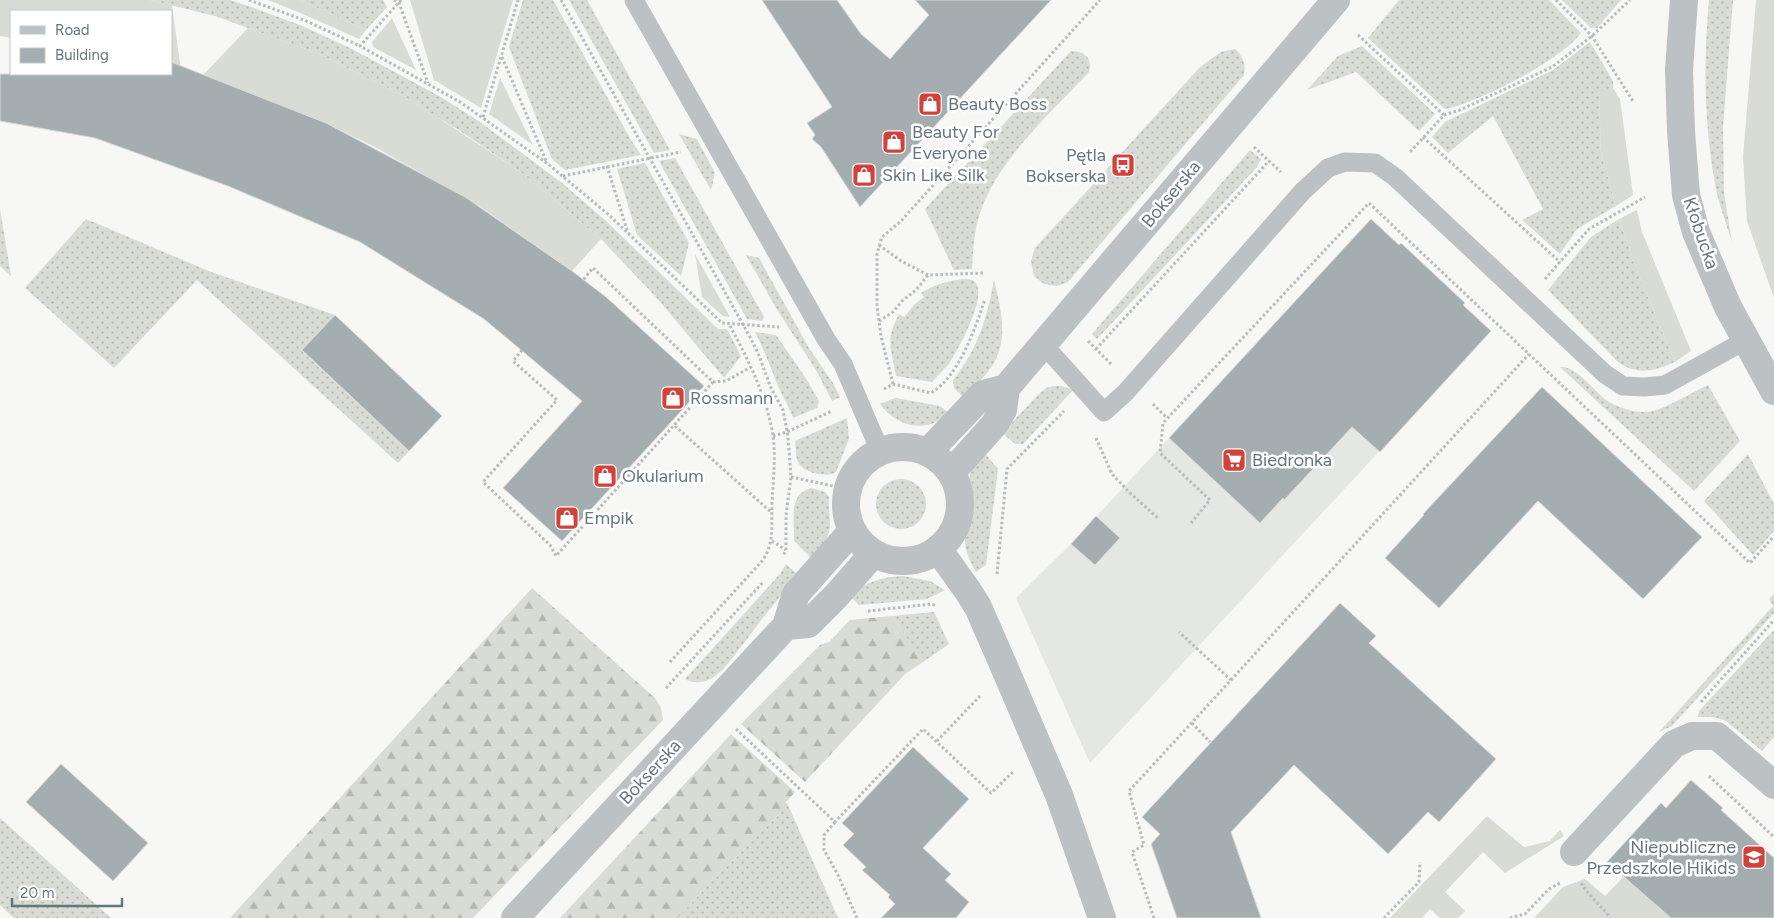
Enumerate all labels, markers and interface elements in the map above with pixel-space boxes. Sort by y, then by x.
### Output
legend [10,10,172,75]
text: Road [55,21,90,39]
text: Building [55,46,109,64]
shop icon: Beauty Boss [917,91,943,117]
place label: Beauty Boss [948,93,1047,115]
place label: Beauty For Everyone [912,121,999,164]
shop icon: Beauty For Everyone [881,129,907,155]
place label: Pętla Bokserska [1025,144,1106,187]
bus stop icon: Pętla Bokserska [1110,152,1136,178]
street label: Bokserska [1137,156,1205,232]
shop icon: Skin Like Silk [851,162,877,188]
place label: Skin Like Silk [882,164,985,186]
street label: Kłobucka [1678,194,1724,272]
shop icon: Rossmann [660,385,686,411]
place label: Rossmann [690,387,773,409]
supermarket icon: Biedronka [1221,447,1247,473]
place label: Biedronka [1252,449,1332,471]
shop icon: Okularium [592,463,618,489]
place label: Okularium [622,465,704,487]
shop icon: Empik [554,505,580,531]
place label: Empik [584,507,634,529]
street label: Bokserska [614,735,686,809]
place label: Niepubliczne Przedszkole Hikids [1586,836,1736,879]
school or university icon: Niepubliczne Przedszkole Hikids [1741,844,1767,870]
scale bar [12,876,122,908]
text: 20 m [20,884,54,902]

